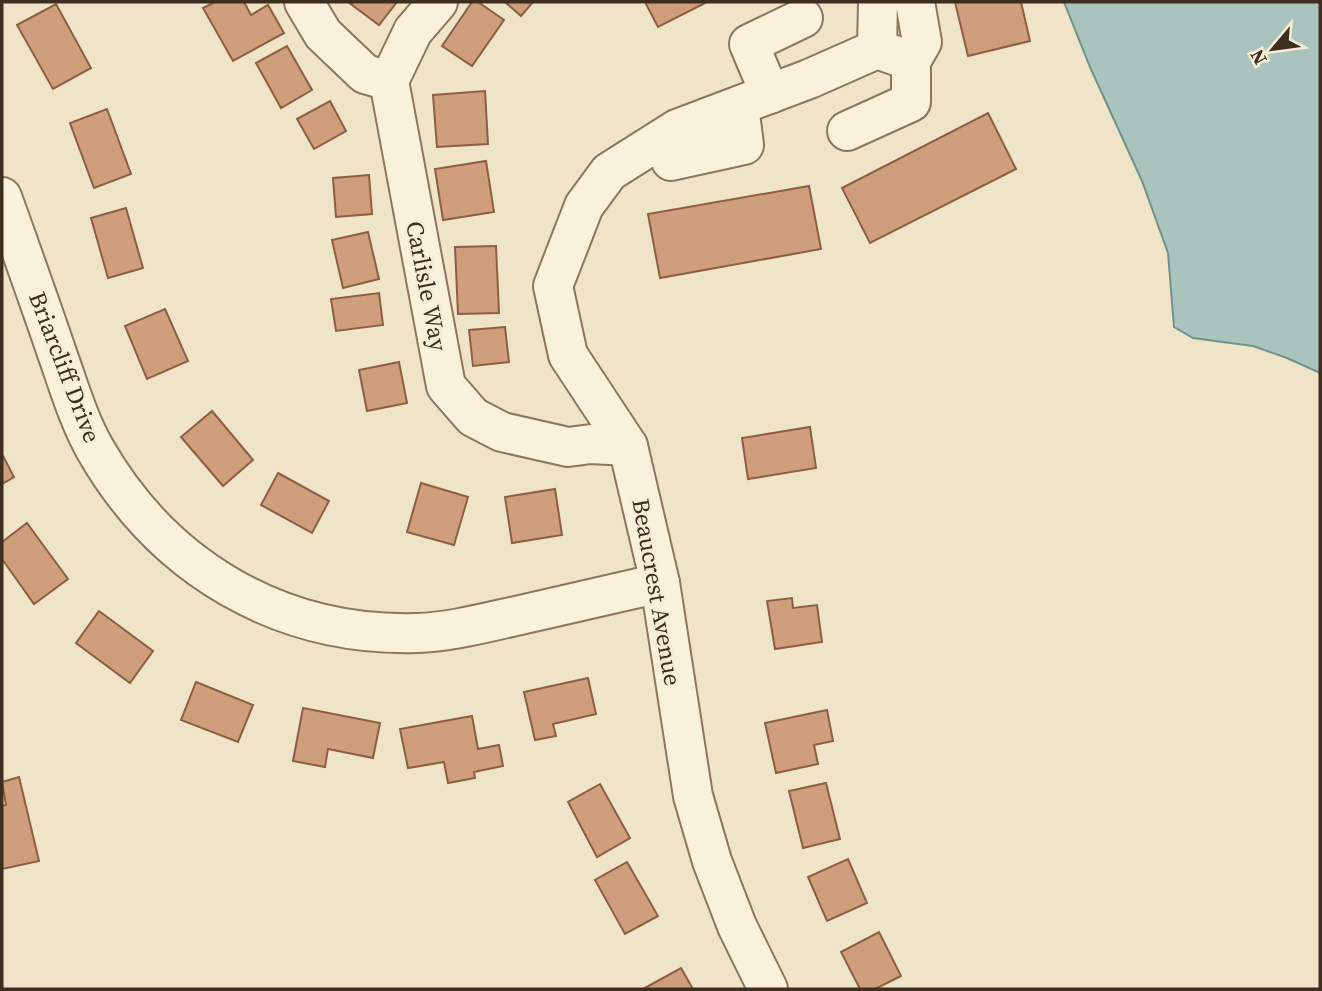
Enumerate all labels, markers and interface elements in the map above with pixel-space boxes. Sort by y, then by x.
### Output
north arrow [1238,14,1308,84]
text: N [1243,45,1273,70]
street label: Carlisle Way [398,218,456,354]
street label: Briarcliff Drive [21,287,109,447]
street label: Beaucrest Avenue [624,496,690,688]

